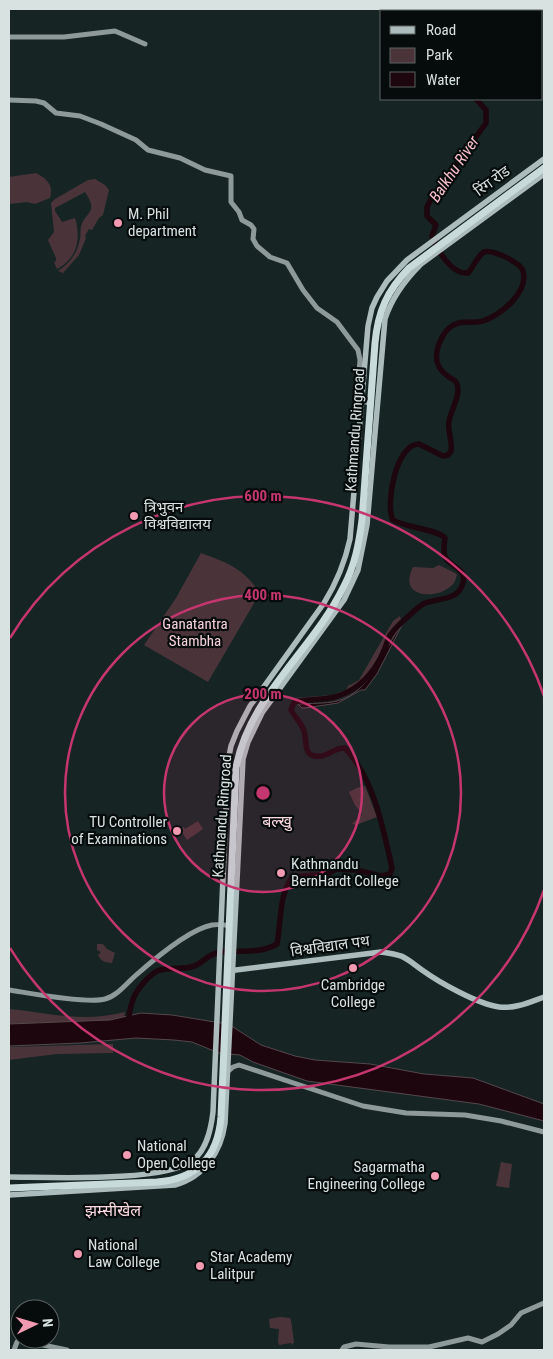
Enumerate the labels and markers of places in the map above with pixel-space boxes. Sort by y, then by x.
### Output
place label: M. Phil department [128,205,196,240]
marker: M. Phil department [112,217,124,229]
place label: त्रिभुवन विश्वविद्यालय [144,498,211,533]
marker: त्रिभुवन विश्वविद्यालय [128,510,140,522]
centre of rings [254,784,272,802]
place label: TU Controller of Examinations [71,813,167,848]
marker: TU Controller of Examinations [171,825,183,837]
place label: Kathmandu BernHardt College [291,855,399,890]
marker: Kathmandu BernHardt College [275,867,287,879]
marker: Cambridge College [347,962,359,974]
place label: Cambridge College [321,976,385,1011]
place label: National Open College [137,1137,216,1172]
marker: National Open College [121,1149,133,1161]
place label: Sagarmatha Engineering College [308,1158,425,1193]
marker: Sagarmatha Engineering College [429,1170,441,1182]
place label: National Law College [88,1236,160,1271]
marker: National Law College [72,1248,84,1260]
place label: Star Academy Lalitpur [210,1248,292,1283]
marker: Star Academy Lalitpur [194,1260,206,1272]

